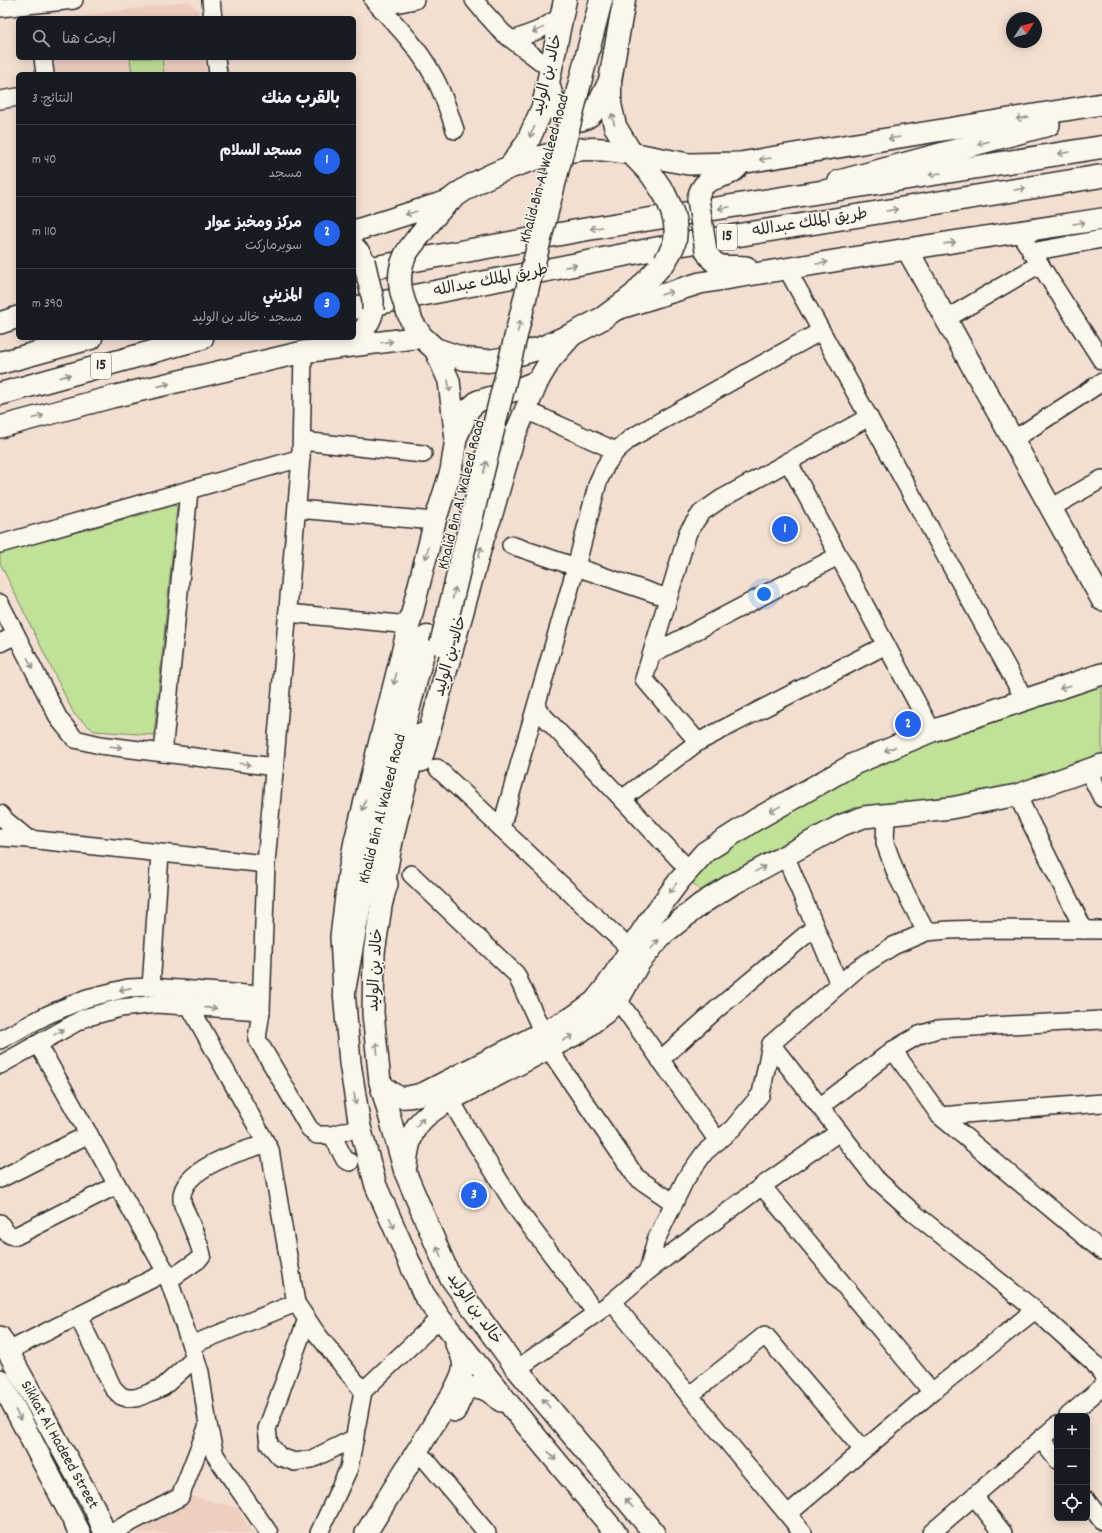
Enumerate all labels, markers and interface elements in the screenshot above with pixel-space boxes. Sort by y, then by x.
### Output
north arrow [1006,12,1042,48]
search box [16,16,356,60]
icon: search [30,27,52,49]
one-way arrow [533,27,545,34]
text: ابحث هنا [62,29,116,51]
street label: خالد بن الوليد [527,32,569,118]
text: بالقرب منك [262,88,340,112]
text: النتائج: 3 [32,90,73,109]
street label: Khalid Bin Al Waleed Road [514,92,576,246]
one-way arrow [609,112,616,125]
one-way arrow [1016,114,1029,122]
one-way arrow [528,126,535,138]
one-way arrow [888,134,901,142]
one-way arrow [977,140,990,147]
text: مسجد السلام [220,141,302,163]
one-way arrow [1057,149,1070,157]
text: 40 m [32,151,56,170]
text: 1 [326,151,328,170]
one-way arrow [759,155,772,163]
text: مسجد [269,165,302,184]
one-way arrow [929,170,942,178]
one-way arrow [1013,185,1026,193]
street label: طريق الملك عبدالله [751,203,869,243]
one-way arrow [718,204,731,212]
one-way arrow [885,206,898,214]
one-way arrow [405,210,418,217]
text: مركز ومخبز عوار [206,213,302,235]
one-way arrow [1072,219,1085,227]
text: 110 m [32,223,57,242]
text: 2 [324,223,330,242]
one-way arrow [589,224,602,232]
road number: 15 [717,224,737,250]
text: سوبرماركت [245,237,302,256]
one-way arrow [943,238,956,246]
street label: طريق الملك عبدالله [432,259,550,303]
one-way arrow [815,259,828,267]
one-way arrow [564,261,577,269]
text: المزيني [263,285,302,307]
one-way arrow [661,289,673,297]
text: 390 m [32,295,63,314]
text: 3 [324,295,330,314]
text: مسجد · خالد بن الوليد [192,309,302,328]
one-way arrow [515,320,523,333]
one-way arrow [380,338,393,346]
road number: 15 [91,353,111,379]
one-way arrow [58,372,71,379]
one-way arrow [445,379,453,392]
one-way arrow [157,381,170,389]
one-way arrow [31,413,44,420]
street label: Khalid Bin Al Waleed Road [432,418,492,572]
one-way arrow [482,460,489,473]
pin: 1 [772,514,798,544]
one-way arrow [422,546,430,559]
one-way arrow [477,546,484,559]
your location [754,584,774,604]
one-way arrow [451,587,458,600]
street label: خالد بن الوليد [428,613,474,699]
one-way arrow [27,657,35,669]
one-way arrow [391,673,398,686]
one-way arrow [1059,683,1071,691]
pin: 2 [895,709,921,739]
street label: Khalid Bin Al Waleed Road [353,732,413,886]
one-way arrow [109,744,122,751]
one-way arrow [884,745,896,753]
one-way arrow [238,760,251,768]
one-way arrow [359,799,367,812]
one-way arrow [769,806,781,813]
one-way arrow [754,865,766,872]
one-way arrow [669,883,678,894]
street label: خالد بن الوليد [362,928,390,1012]
one-way arrow [650,938,659,949]
one-way arrow [119,985,132,993]
one-way arrow [204,1004,217,1011]
one-way arrow [53,1028,65,1036]
one-way arrow [562,1034,574,1041]
one-way arrow [373,1042,380,1055]
one-way arrow [352,1092,360,1105]
one-way arrow [415,1117,424,1128]
pin: 3 [461,1180,487,1210]
one-way arrow [389,1217,397,1229]
one-way arrow [435,1246,442,1258]
street label: خالد بن الوليد [441,1268,507,1350]
street label: Sikkat Al Hadeed Street [14,1377,104,1514]
one-way arrow [541,1398,550,1409]
one-way arrow [15,1409,23,1421]
map controls [1054,1413,1090,1521]
button: + [1054,1413,1090,1449]
button: − [1054,1449,1090,1485]
one-way arrow [547,1451,556,1461]
button: locate [1054,1485,1090,1521]
one-way arrow [624,1498,633,1508]

